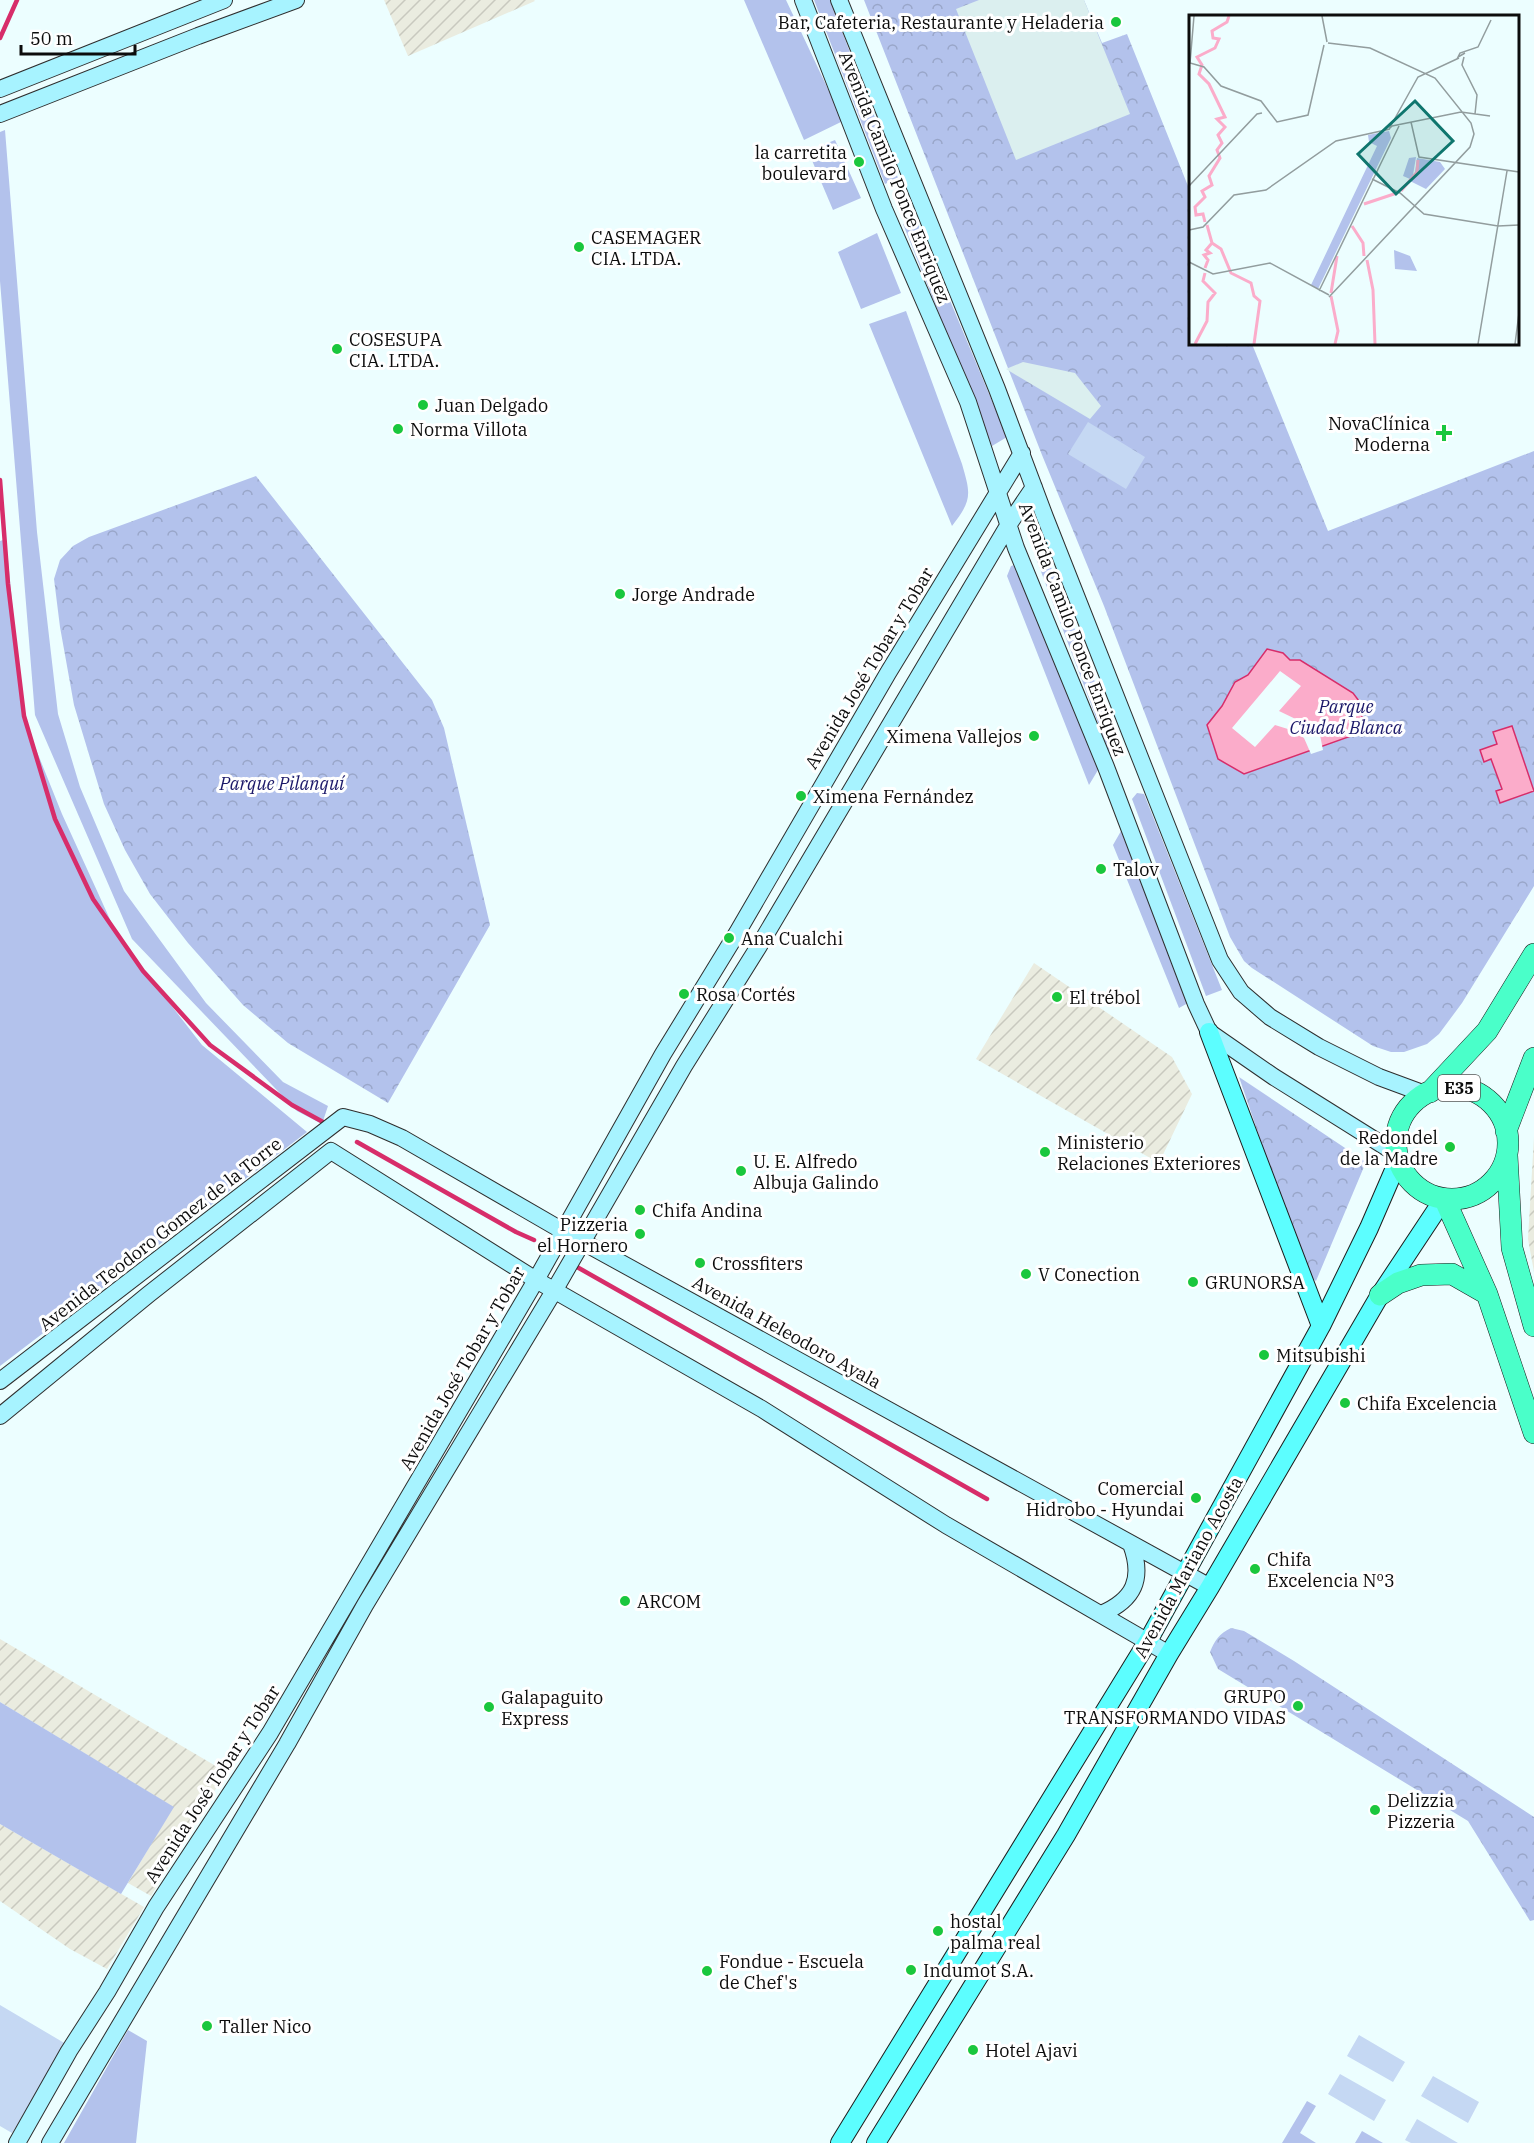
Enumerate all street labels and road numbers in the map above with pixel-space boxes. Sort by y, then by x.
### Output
street label: Avenida Camilo Ponce Enriquez [834,48,956,306]
street label: Avenida Camilo Ponce Enriquez [1014,499,1132,759]
street label: Avenida José Tobar y Tobar [800,563,938,773]
road number: E35 [1438,1075,1480,1101]
street label: Avenida Teodoro Gomez de la Torre [34,1132,286,1336]
street label: Avenida José Tobar y Tobar [394,1262,530,1474]
street label: Avenida Heleodoro Ayala [689,1271,886,1394]
street label: Avenida Mariano Acosta [1128,1472,1248,1662]
street label: Avenida José Tobar y Tobar [139,1681,285,1887]

